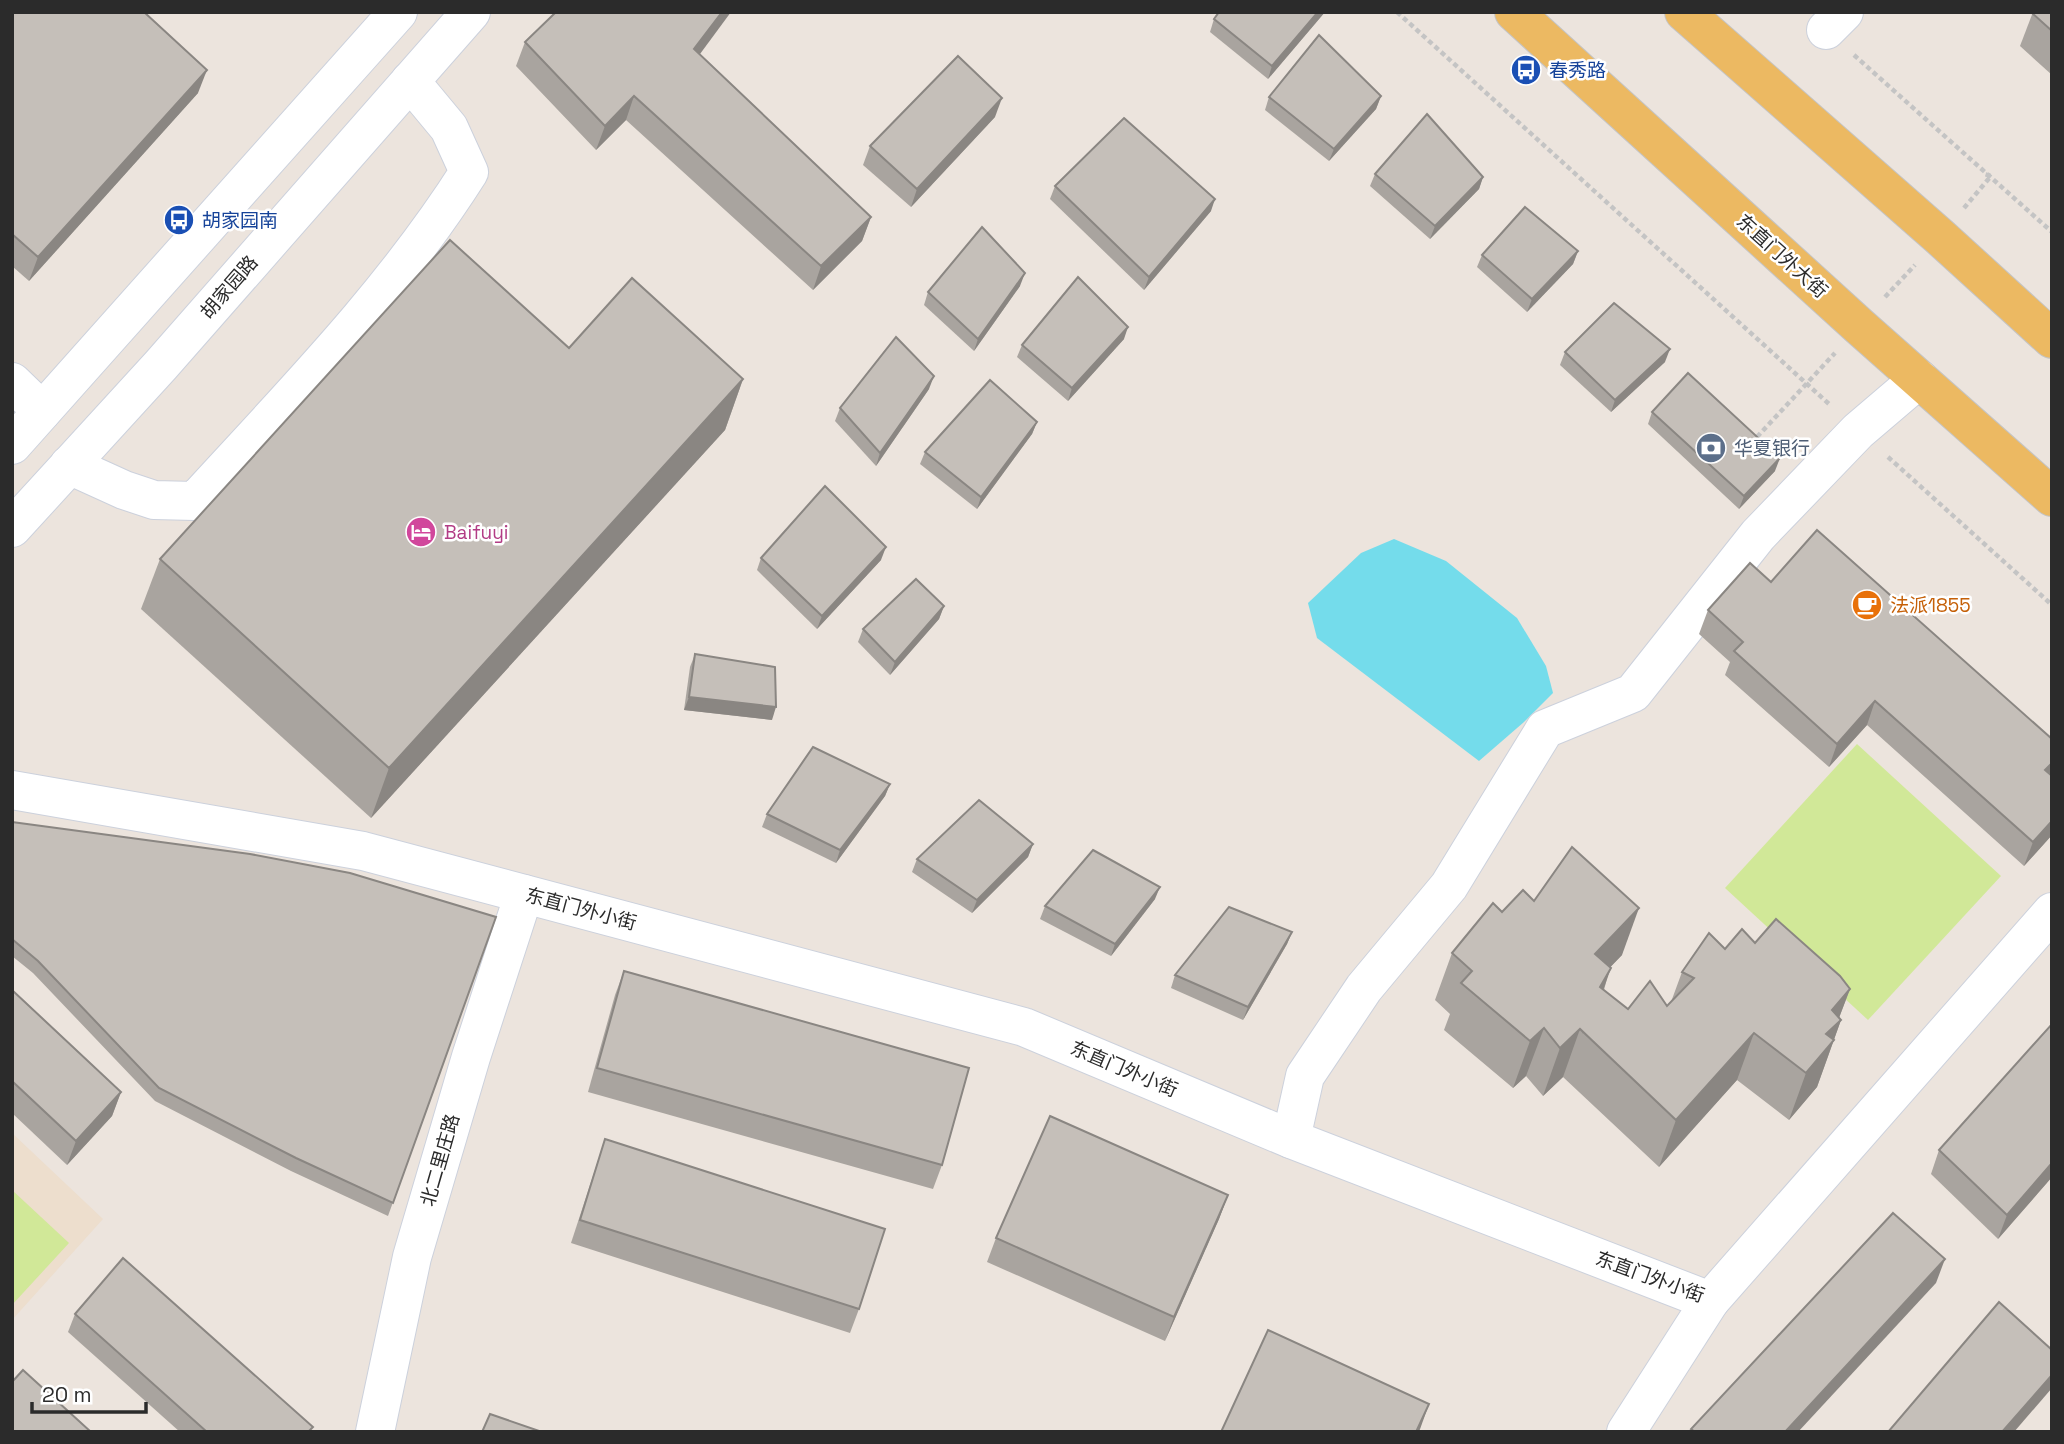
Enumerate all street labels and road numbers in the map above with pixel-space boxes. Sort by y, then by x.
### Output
street label: 东直门外大街 [1731,209,1833,303]
street label: 胡家园路 [195,250,263,324]
street label: 东直门外小街 [523,882,639,936]
street label: 东直门外小街 [1067,1035,1181,1103]
street label: 北二里庄路 [415,1111,465,1209]
street label: 东直门外小街 [1592,1246,1708,1308]

